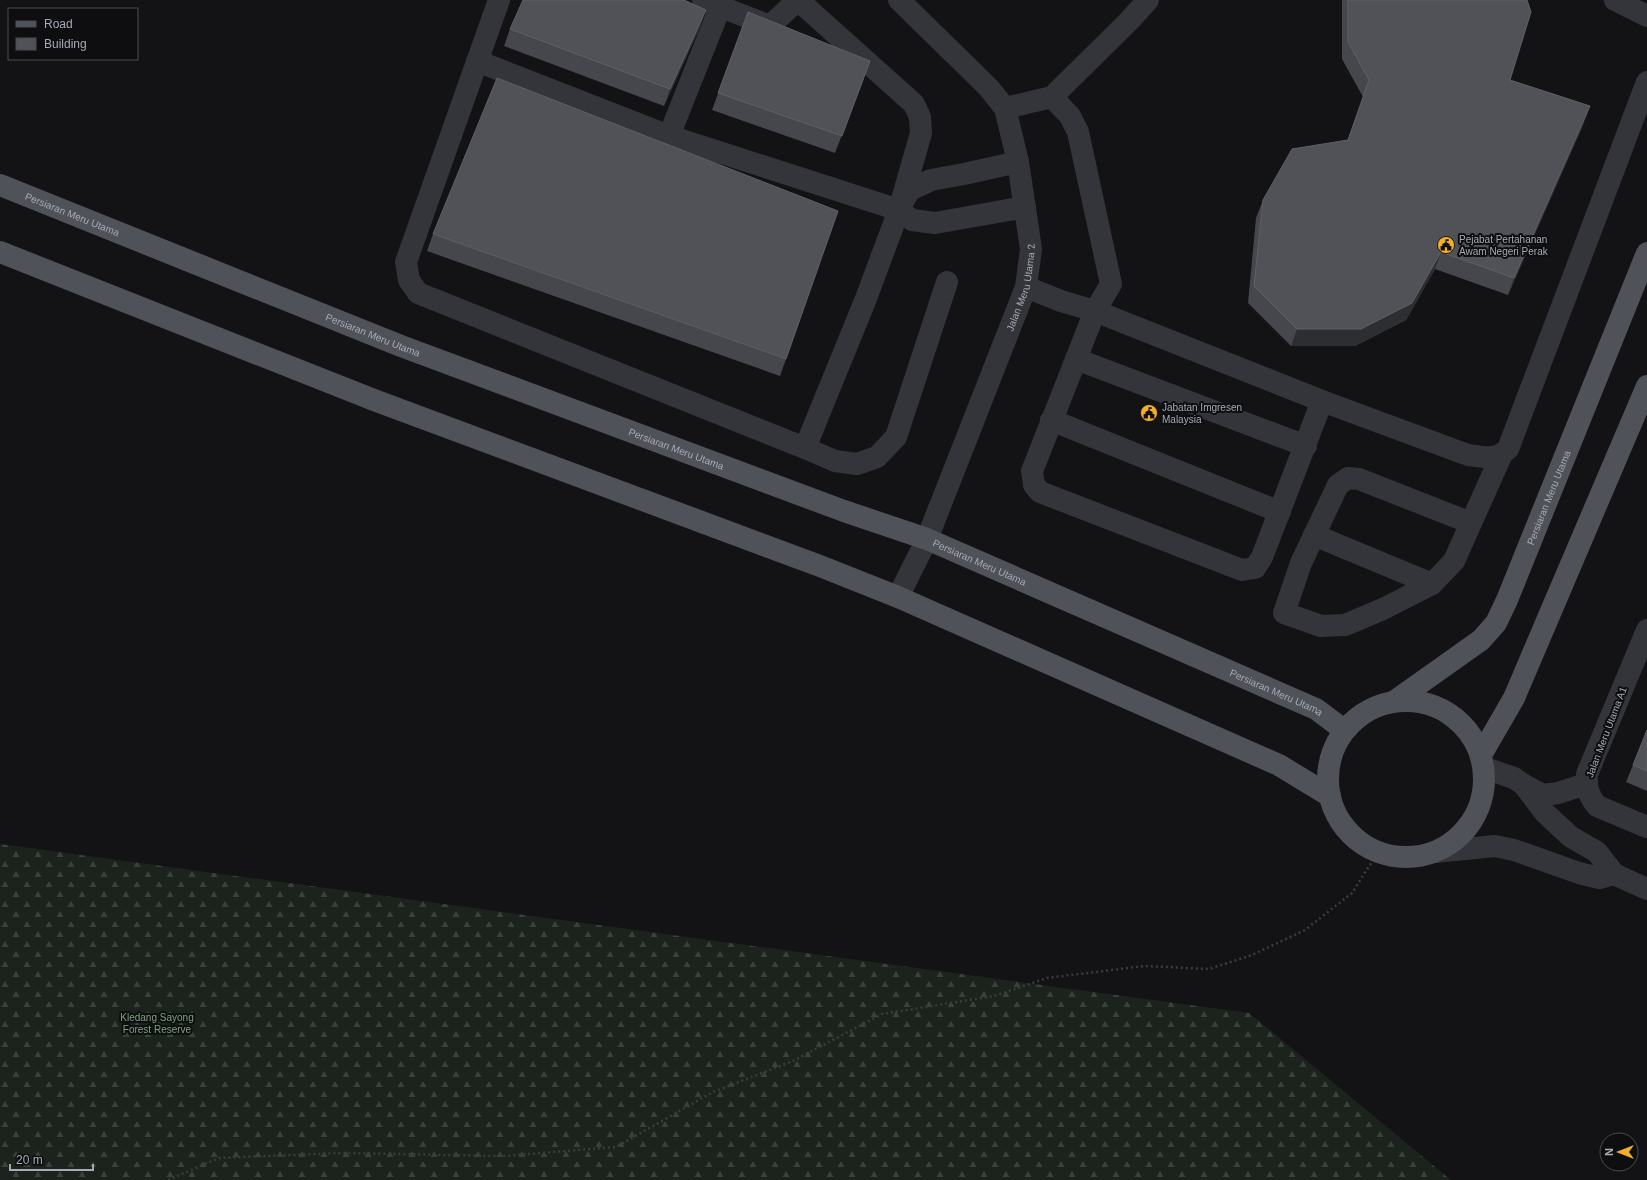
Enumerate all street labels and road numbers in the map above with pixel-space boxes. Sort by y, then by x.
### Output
street label: Persiaran Meru Utama [23,191,121,239]
street label: Jalan Meru Utama 2 [1004,243,1037,333]
street label: Persiaran Meru Utama [324,311,422,359]
street label: Persiaran Meru Utama [627,426,726,472]
street label: Persiaran Meru Utama [1525,449,1573,547]
street label: Persiaran Meru Utama [931,537,1028,588]
street label: Persiaran Meru Utama [1228,667,1325,718]
street label: Jalan Meru Utama A1 [1584,685,1629,779]

